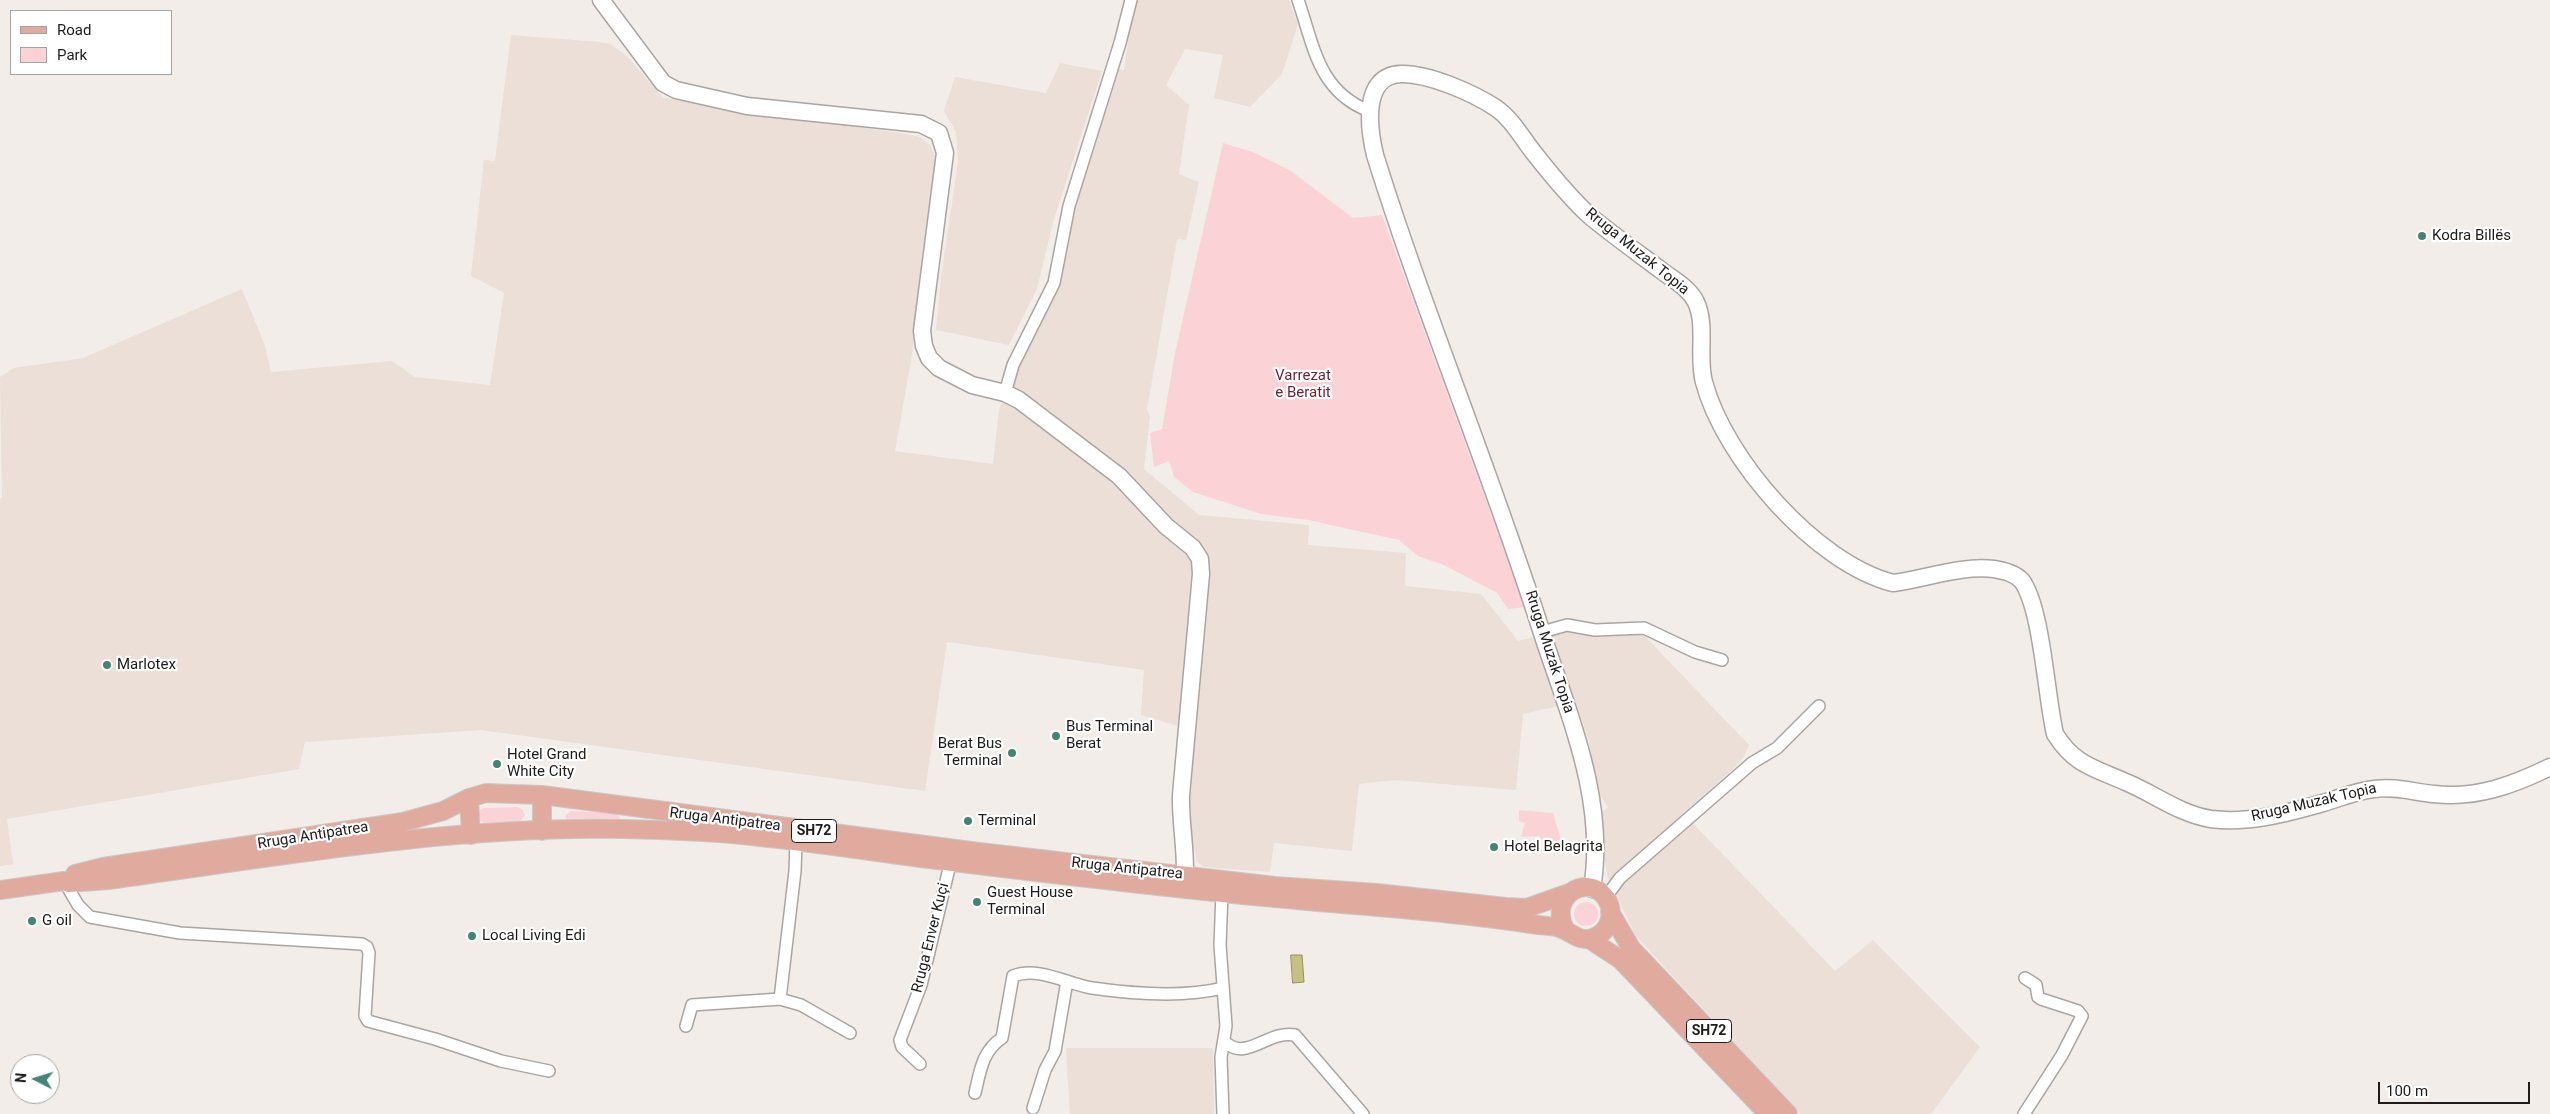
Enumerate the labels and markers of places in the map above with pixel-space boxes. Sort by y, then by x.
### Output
place label: Kodra Billës [2432,227,2511,245]
marker: Kodra Billës [2416,230,2428,242]
place label: Marlotex [117,656,176,674]
marker: Marlotex [101,659,113,671]
place label: Bus Terminal Berat [1066,718,1153,753]
marker: Bus Terminal Berat [1050,730,1062,742]
place label: Berat Bus Terminal [938,735,1002,770]
place label: Hotel Grand White City [507,746,586,781]
marker: Berat Bus Terminal [1006,747,1018,759]
marker: Hotel Grand White City [491,758,503,770]
place label: Terminal [978,812,1036,830]
marker: Terminal [962,815,974,827]
place label: Hotel Belagrita [1504,838,1603,856]
marker: Hotel Belagrita [1488,841,1500,853]
place label: Guest House Terminal [987,884,1073,919]
marker: Guest House Terminal [971,896,983,908]
place label: G oil [42,912,72,930]
marker: G oil [26,915,38,927]
place label: Local Living Edi [482,927,586,945]
marker: Local Living Edi [466,930,478,942]

